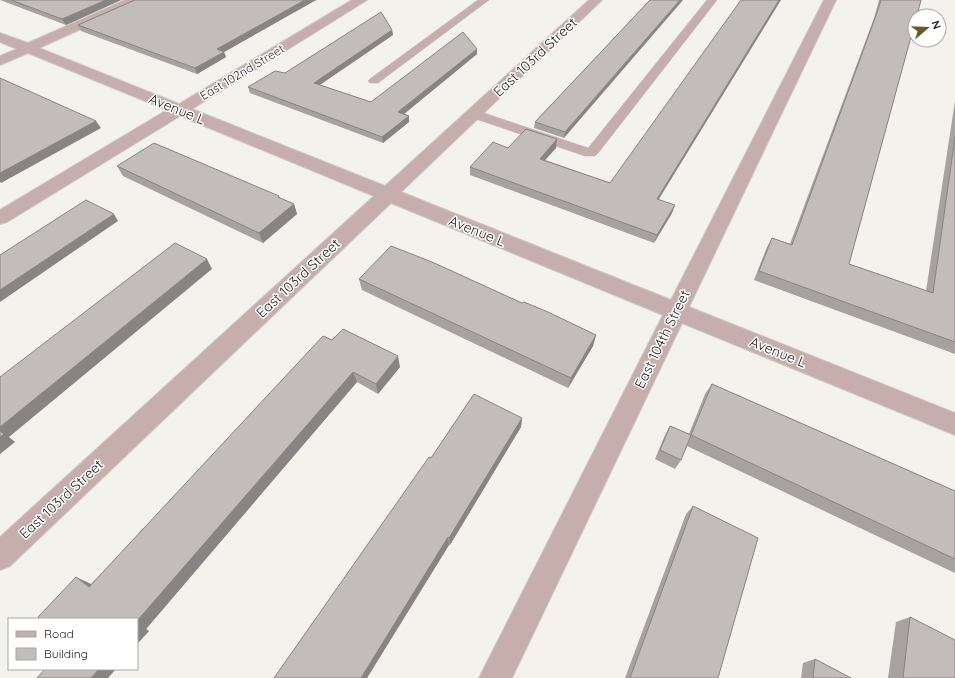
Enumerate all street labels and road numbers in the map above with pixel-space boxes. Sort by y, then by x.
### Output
street label: East 103rd Street [489,13,581,100]
street label: East 102nd Street [197,41,287,103]
street label: Avenue L [146,90,208,129]
street label: Avenue L [446,212,508,251]
street label: East 103rd Street [252,234,344,321]
street label: East 104th Street [630,287,694,391]
street label: Avenue L [747,333,809,372]
street label: East 103rd Street [15,455,107,542]

